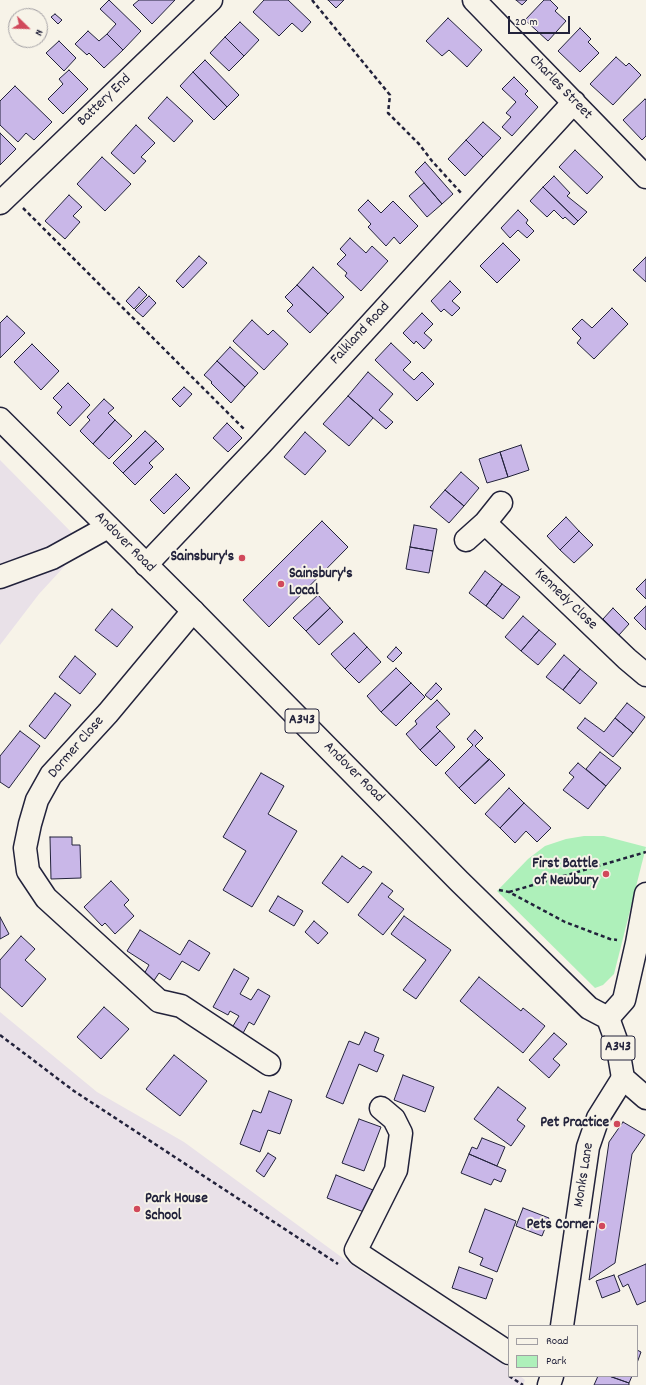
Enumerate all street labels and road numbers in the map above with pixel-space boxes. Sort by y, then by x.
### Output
street label: Charles Street [525,52,595,124]
street label: Battery End [74,71,136,131]
street label: Falkland Road [327,299,395,369]
street label: Andover Road [90,509,158,577]
street label: Kennedy Close [530,565,600,635]
road number: A343 [285,709,319,733]
street label: Dormer Close [45,713,109,783]
street label: Andover Road [319,739,387,807]
road number: A343 [601,1036,635,1060]
street label: Monks Lane [571,1141,599,1209]

